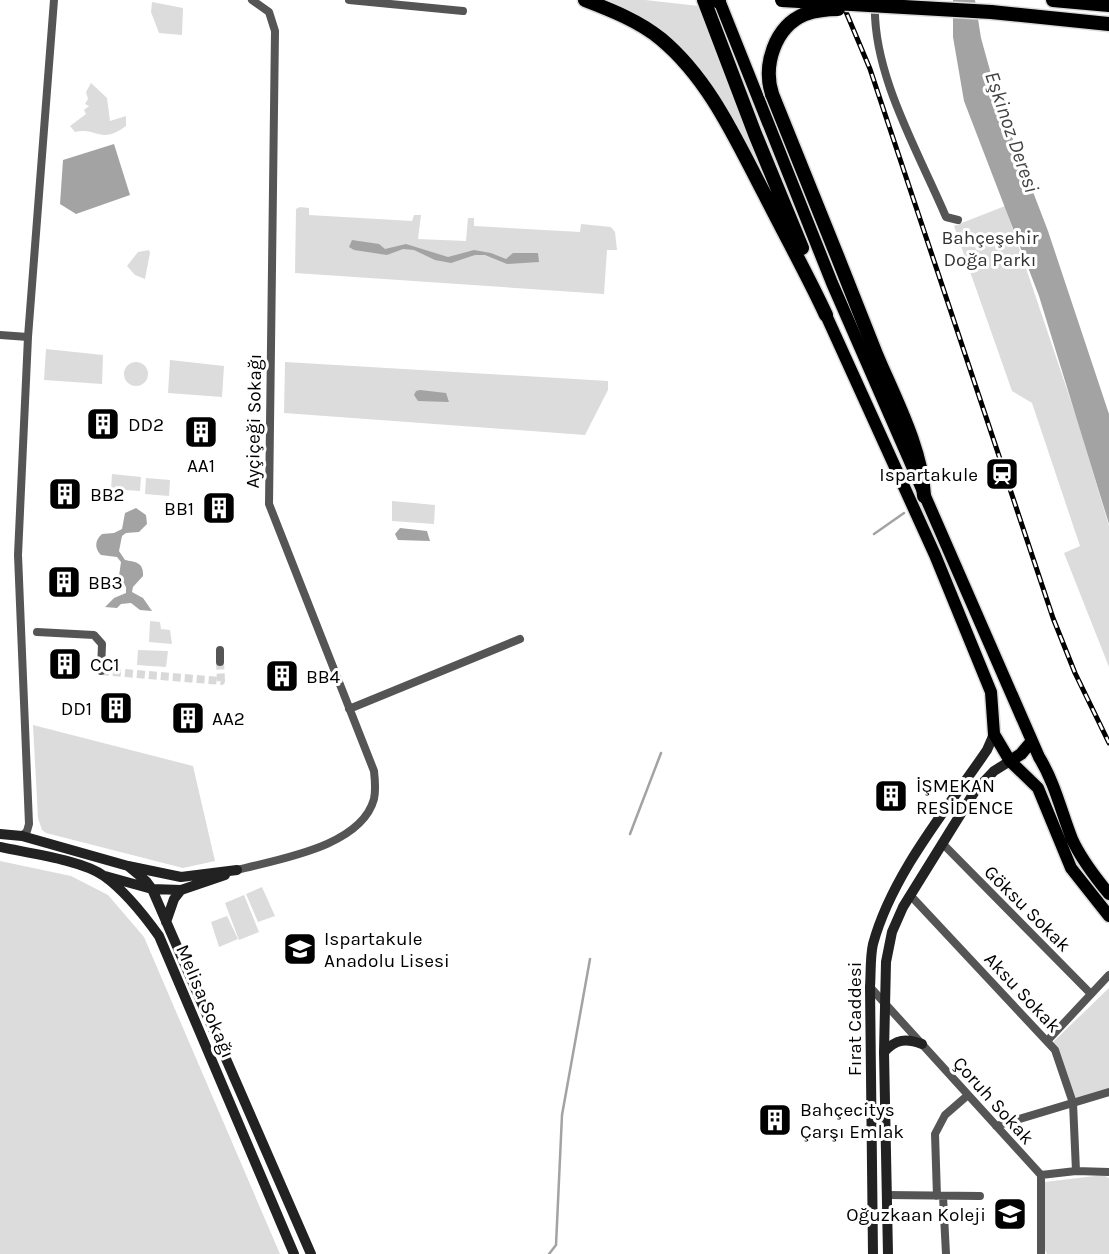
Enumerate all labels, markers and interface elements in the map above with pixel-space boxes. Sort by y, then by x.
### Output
water label: Eşkinoz Deresi [980,68,1044,196]
park label: Bahçeşehir Doğa Parkı [941,227,1039,271]
street label: Ayçiçeği Sokağı [242,354,266,488]
building icon: DD2 [84,405,122,443]
building icon: AA1 [182,413,220,451]
place label: DD2 [128,414,164,436]
place label: AA1 [187,455,215,477]
station icon: Ispartakule [983,455,1021,493]
place label: Ispartakule [879,464,978,486]
building icon: BB2 [46,475,84,513]
place label: BB2 [90,484,125,506]
building icon: BB1 [200,489,238,527]
place label: BB1 [164,498,194,520]
building icon: BB3 [45,563,83,601]
place label: BB3 [88,572,123,594]
building icon: CC1 [46,645,84,683]
place label: CC1 [90,654,120,676]
building icon: BB4 [263,657,301,695]
place label: BB4 [306,666,341,688]
building icon: DD1 [97,689,135,727]
place label: DD1 [61,698,92,720]
building icon: AA2 [169,699,207,737]
place label: AA2 [212,708,245,730]
place label: İŞMEKAN RESİDENCE [916,775,1014,819]
building icon: İŞMEKAN RESİDENCE [872,777,910,815]
street label: Göksu Sokak [980,861,1075,957]
place label: Ispartakule Anadolu Lisesi [324,928,450,972]
school or university icon: Ispartakule Anadolu Lisesi [281,930,319,968]
street label: Melisa Sokağı [171,941,239,1061]
street label: Aksu Sokak [980,948,1065,1037]
street label: Fırat Caddesi [844,962,866,1076]
street label: Çoruh Sokak [948,1052,1038,1149]
place label: Bahçecitys Çarşı Emlak [800,1099,904,1143]
building icon: Bahçecitys Çarşı Emlak [756,1101,794,1139]
school or university icon: Oğuzkaan Koleji [991,1195,1029,1233]
place label: Oğuzkaan Koleji [846,1204,986,1226]

